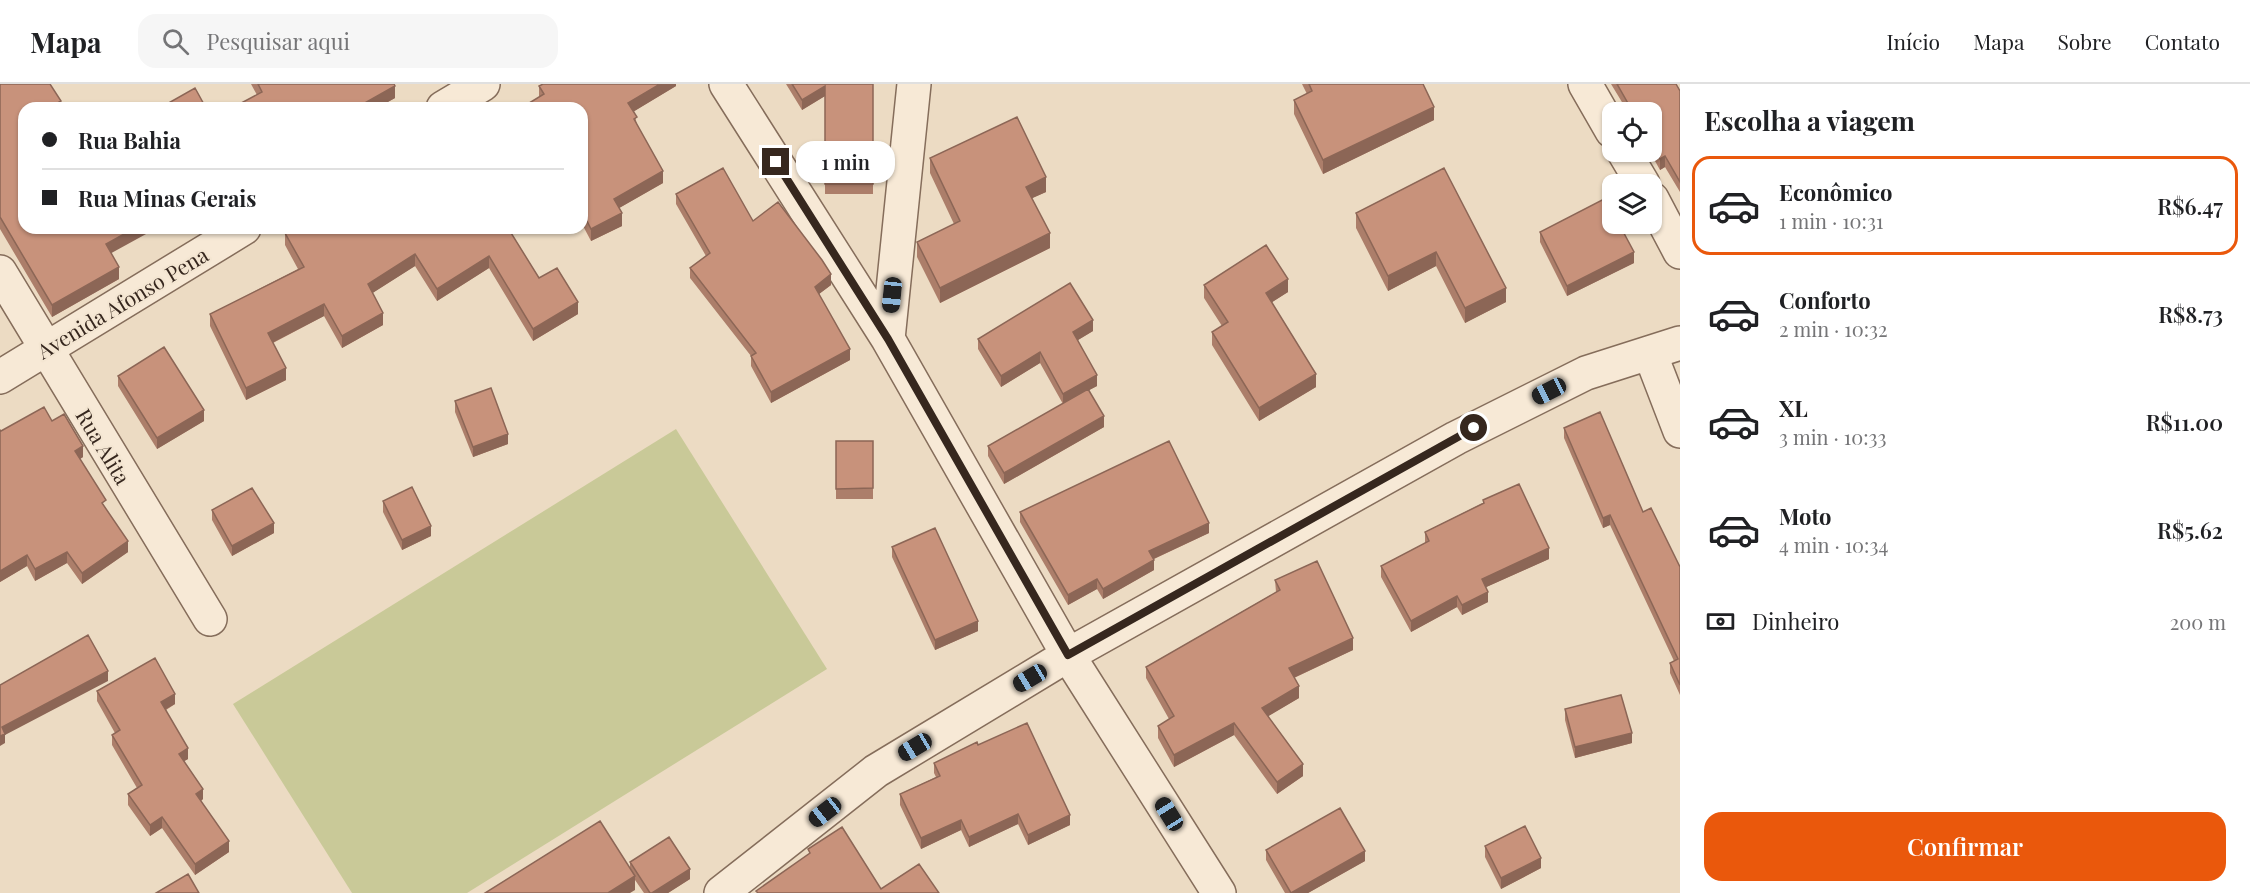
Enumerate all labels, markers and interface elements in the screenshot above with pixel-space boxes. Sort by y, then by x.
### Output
search box [138,14,558,68]
text: Mapa [30,23,102,60]
icon: search [159,25,192,58]
text: Pesquisar aqui [207,26,350,56]
text: Início [1886,27,1940,55]
text: Mapa [1973,27,2024,55]
text: Sobre [2057,27,2112,55]
text: Contato [2145,27,2220,55]
map controls [1602,102,1662,234]
button: locate [1602,102,1662,162]
text: Escolha a viagem [1704,102,1915,138]
text: Rua Bahia [78,125,181,155]
callout: 1 min [797,141,896,183]
route end [762,148,789,175]
text: 1 min [821,148,870,175]
button: layers [1602,174,1662,234]
text: Econômico [1779,177,1892,207]
icon: car [1707,179,1761,233]
text: Rua Minas Gerais [78,183,256,213]
text: R$6.47 [2157,191,2223,221]
text: 1 min · 10:31 [1779,207,1883,234]
street label: Avenida Afonso Pena [30,239,213,365]
car [881,276,903,314]
text: Conforto [1779,285,1871,315]
icon: car [1707,287,1761,341]
text: R$8.73 [2158,299,2223,329]
text: 2 min · 10:32 [1779,315,1888,342]
car [1529,375,1569,407]
text: XL [1779,393,1808,423]
icon: car [1707,395,1761,449]
street label: Rua Alita [70,403,138,490]
text: R$11.00 [2146,407,2223,437]
route start [1460,414,1487,441]
text: 3 min · 10:33 [1779,423,1887,450]
text: Moto [1779,501,1832,531]
icon: car [1707,503,1761,557]
text: R$5.62 [2157,515,2223,545]
text: 4 min · 10:34 [1779,531,1888,558]
icon: cash [1704,605,1737,638]
text: Dinheiro [1752,606,1839,636]
text: 200 m [2170,608,2226,635]
car [1010,661,1050,695]
car [895,730,935,764]
car [805,794,845,830]
car [1152,794,1186,834]
button: Confirmar [1704,812,2226,881]

